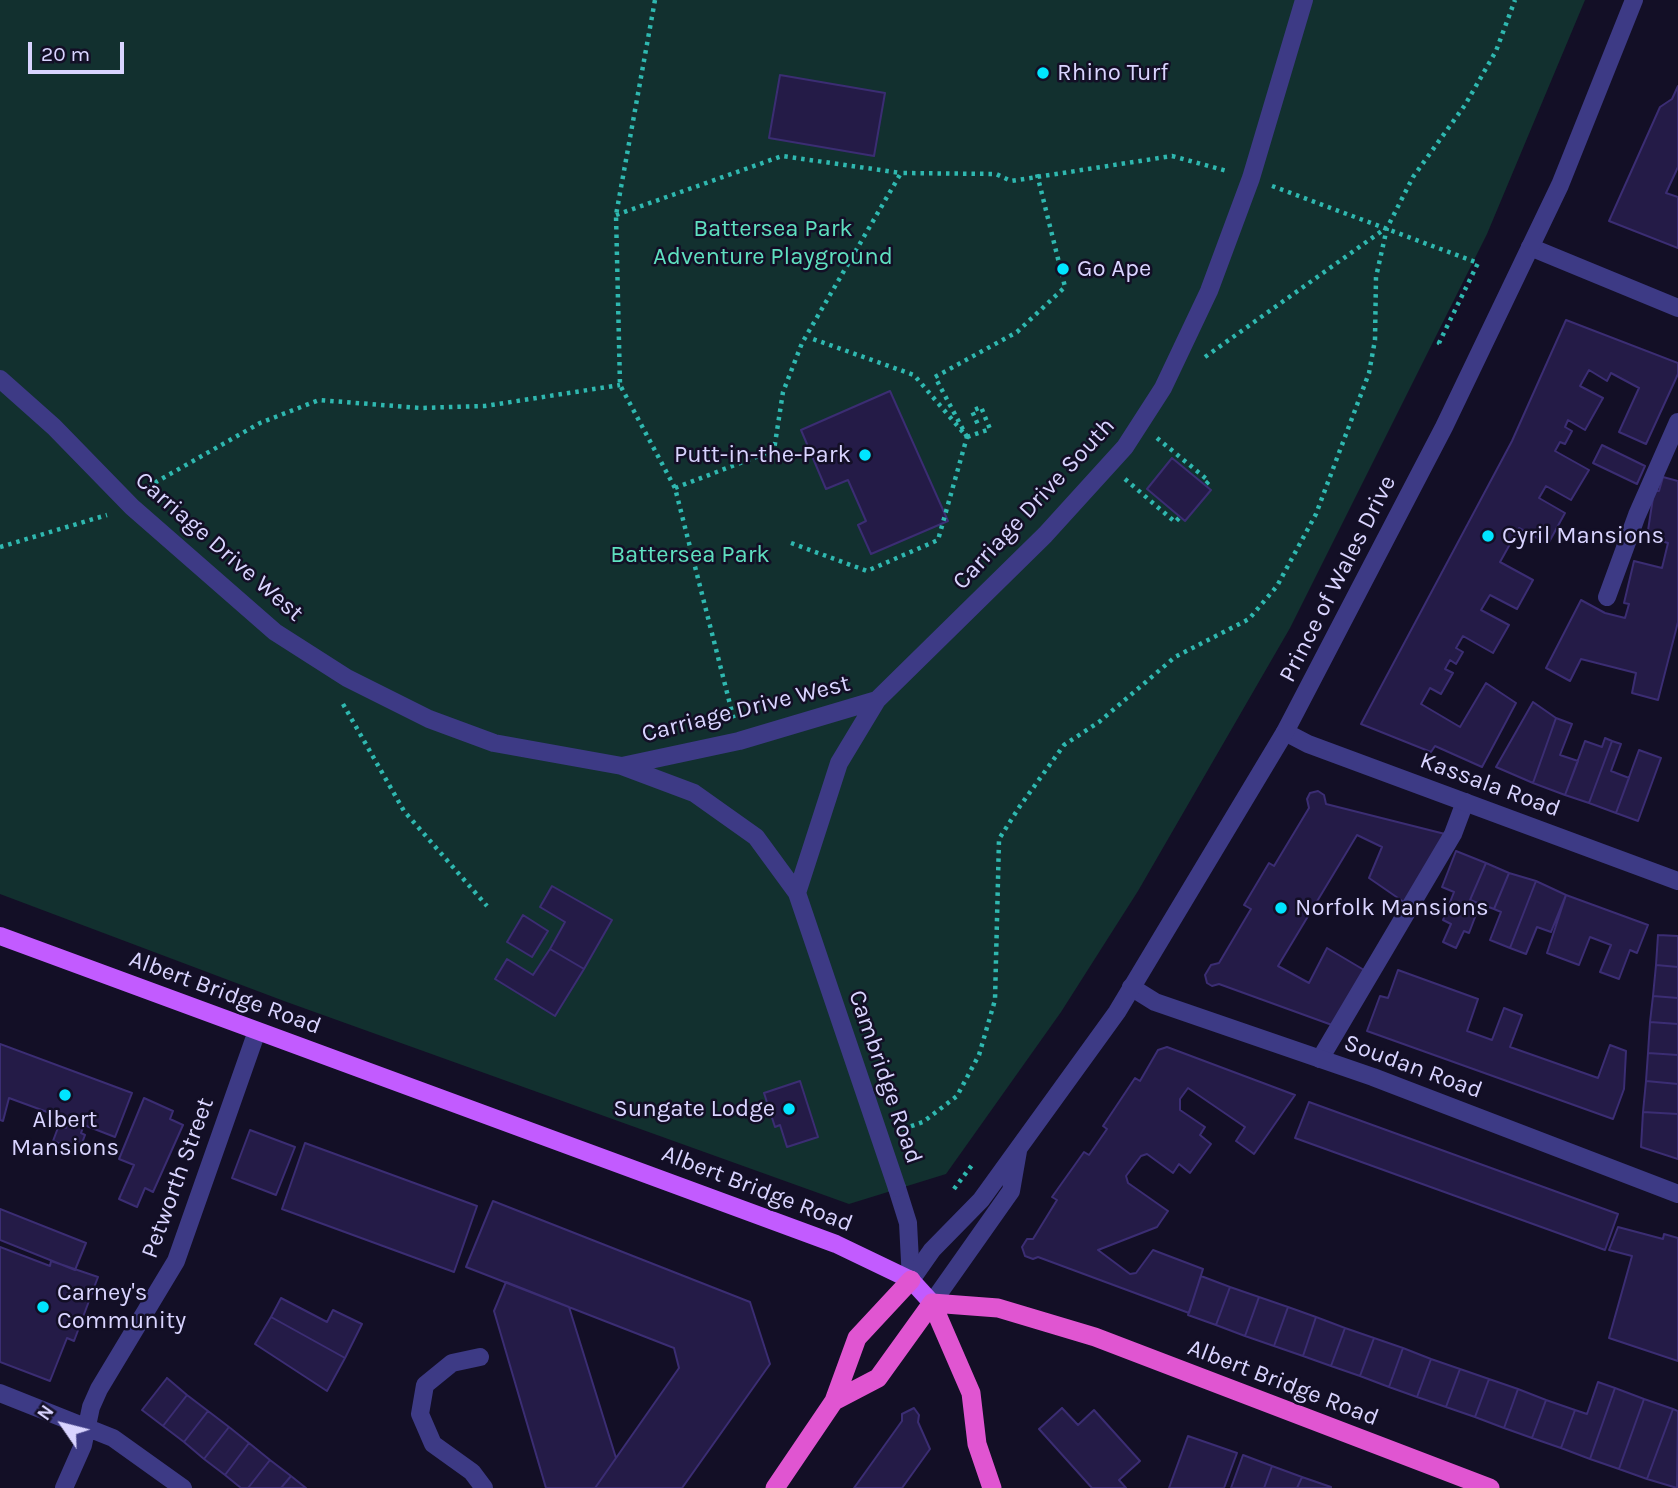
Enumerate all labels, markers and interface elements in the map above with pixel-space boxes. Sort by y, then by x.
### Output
scale bar [32,28,128,72]
text: 20 m [41,42,90,66]
place label: Rhino Turf [1057,59,1168,87]
marker: Rhino Turf [1035,65,1051,81]
park label: Battersea Park Adventure Playground [653,215,893,271]
place label: Go Ape [1077,255,1151,283]
marker: Go Ape [1055,261,1071,277]
street label: Carriage Drive South [947,412,1121,596]
place label: Putt-in-the-Park [674,441,851,469]
marker: Putt-in-the-Park [857,447,873,463]
street label: Carriage Drive West [129,466,309,628]
street label: Prince of Wales Drive [1273,471,1403,687]
place label: Cyril Mansions [1502,522,1664,550]
marker: Cyril Mansions [1480,528,1496,544]
park label: Battersea Park [610,541,770,569]
street label: Carriage Drive West [639,669,853,749]
street label: Kassala Road [1416,746,1564,824]
place label: Norfolk Mansions [1295,894,1488,922]
marker: Norfolk Mansions [1273,900,1289,916]
street label: Albert Bridge Road [125,945,325,1041]
street label: Cambridge Road [842,987,928,1167]
street label: Soudan Road [1340,1029,1486,1105]
marker: Albert Mansions [57,1087,73,1103]
street label: Petworth Street [136,1094,220,1262]
place label: Sungate Lodge [613,1095,775,1123]
marker: Sungate Lodge [781,1101,797,1117]
place label: Albert Mansions [11,1106,119,1162]
street label: Albert Bridge Road [657,1139,857,1239]
place label: Carney's Community [57,1279,186,1335]
marker: Carney's Community [35,1299,51,1315]
street label: Albert Bridge Road [1183,1333,1383,1433]
north arrow [28,1390,98,1460]
text: N [33,1401,59,1425]

